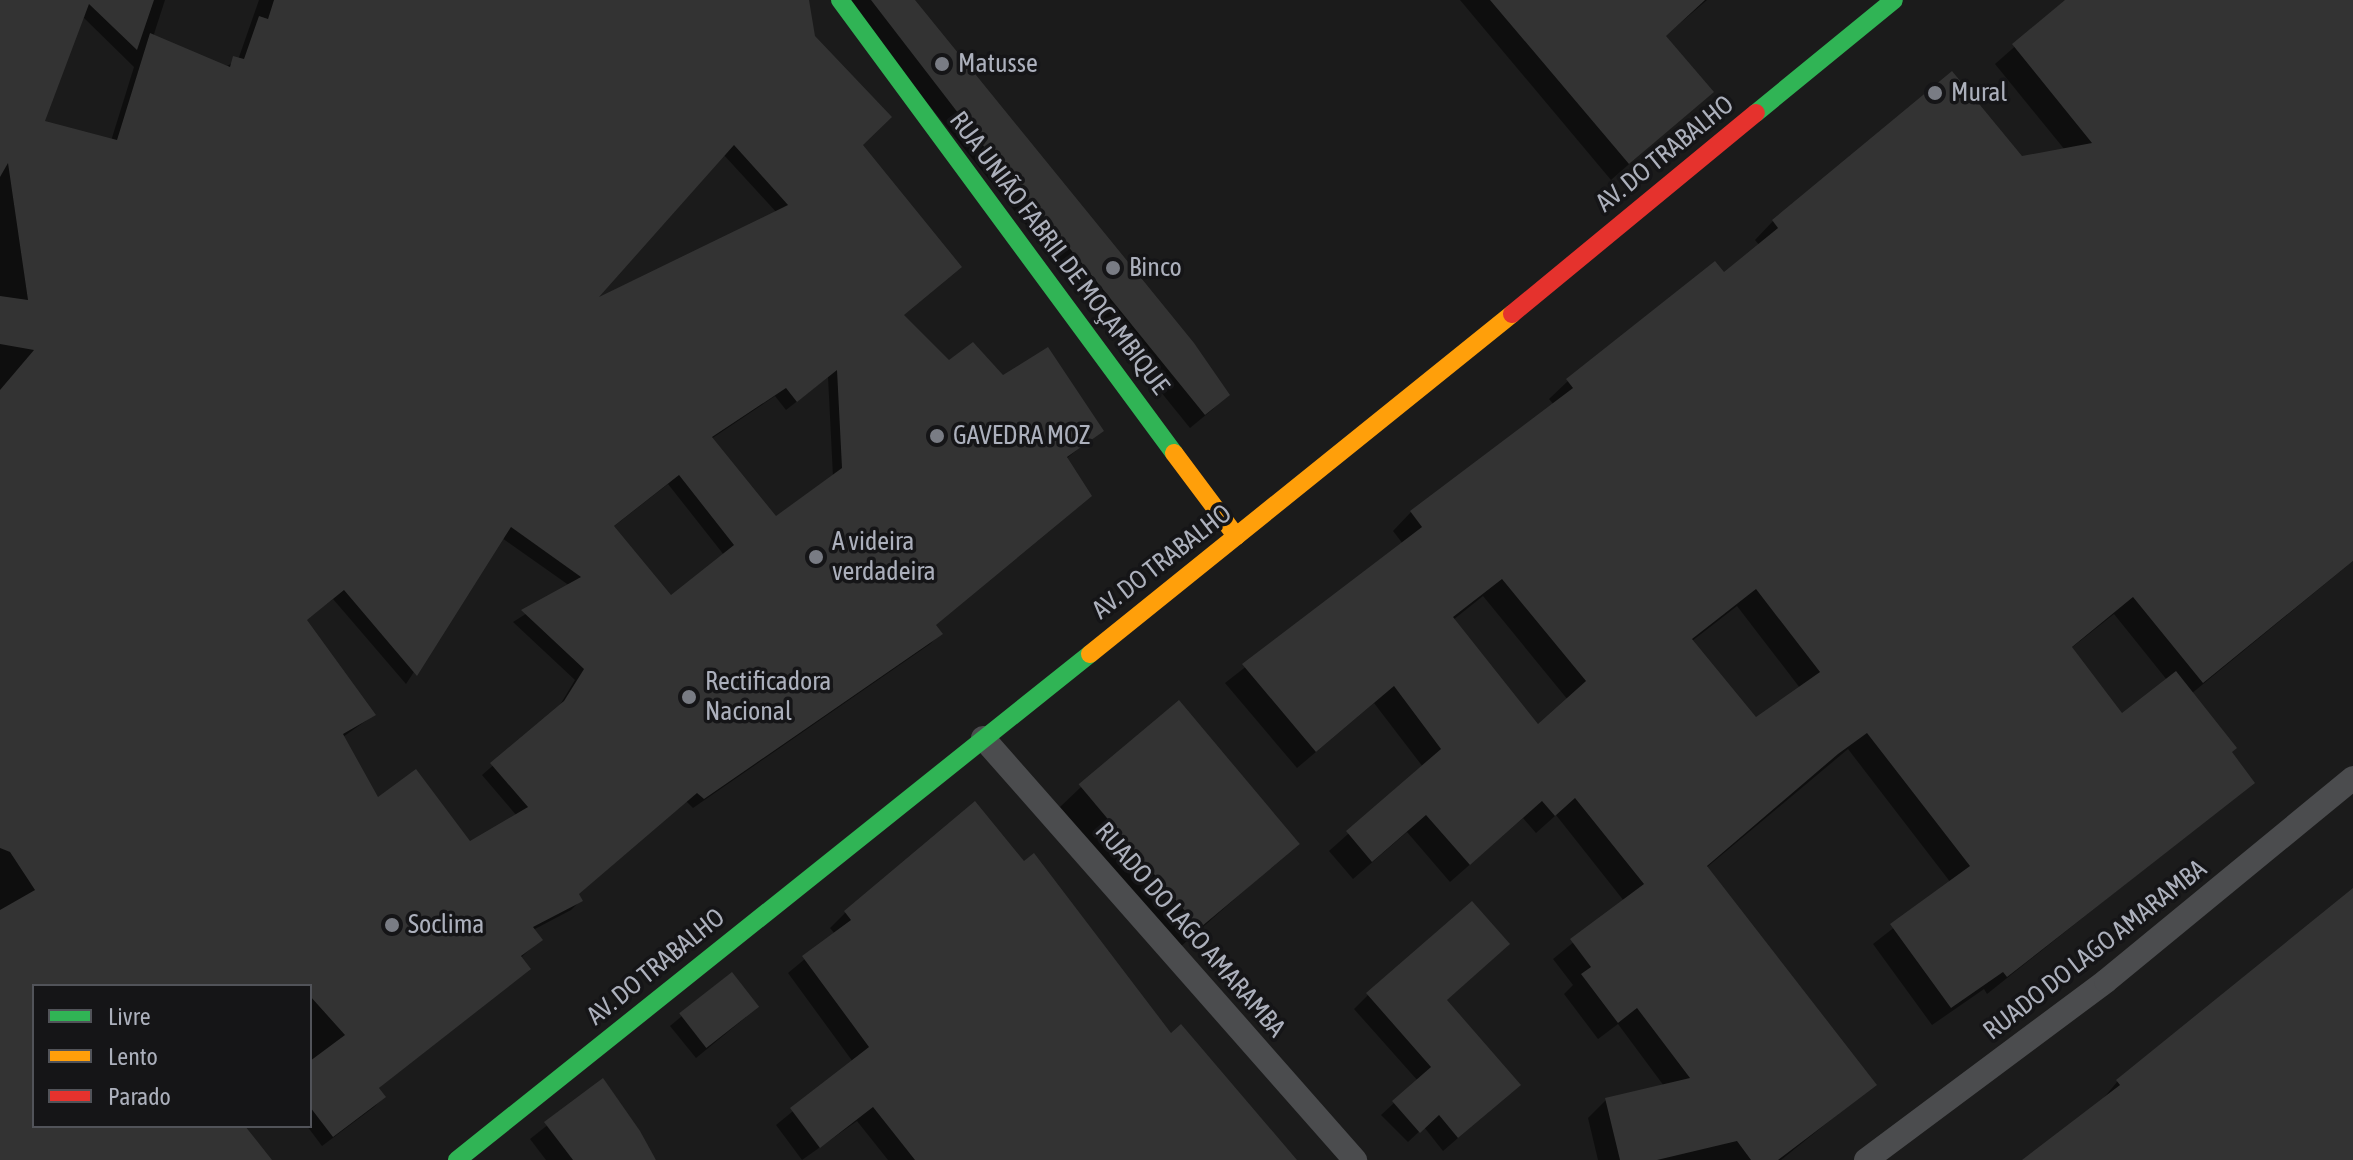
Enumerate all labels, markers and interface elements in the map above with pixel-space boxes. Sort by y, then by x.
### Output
place label: Matusse [958,48,1038,80]
marker: Matusse [933,55,951,73]
place label: Mural [1951,77,2007,109]
marker: Mural [1926,84,1944,102]
street label: AV. DO TRABALHO [1590,89,1740,219]
street label: RUA UNIÃO FABRIL DE MOÇAMBIQUE [942,105,1176,401]
place label: Binco [1129,252,1182,284]
marker: Binco [1104,259,1122,277]
place label: GAVEDRA MOZ [953,420,1090,452]
marker: GAVEDRA MOZ [928,427,946,445]
street label: AV. DO TRABALHO [1086,498,1238,626]
place label: A videira verdadeira [832,526,936,588]
marker: A videira verdadeira [807,548,825,566]
place label: Rectificadora Nacional [705,666,831,728]
marker: Rectificadora Nacional [680,688,698,706]
street label: RUADO DO LAGO AMARAMBA [1088,816,1292,1044]
street label: RUADO DO LAGO AMARAMBA [1977,853,2213,1047]
street label: AV. DO TRABALHO [581,902,731,1032]
place label: Soclima [408,909,484,941]
marker: Soclima [383,916,401,934]
legend [32,984,312,1128]
text: Livre [108,1003,151,1030]
text: Lento [108,1043,158,1070]
text: Parado [108,1083,171,1110]

